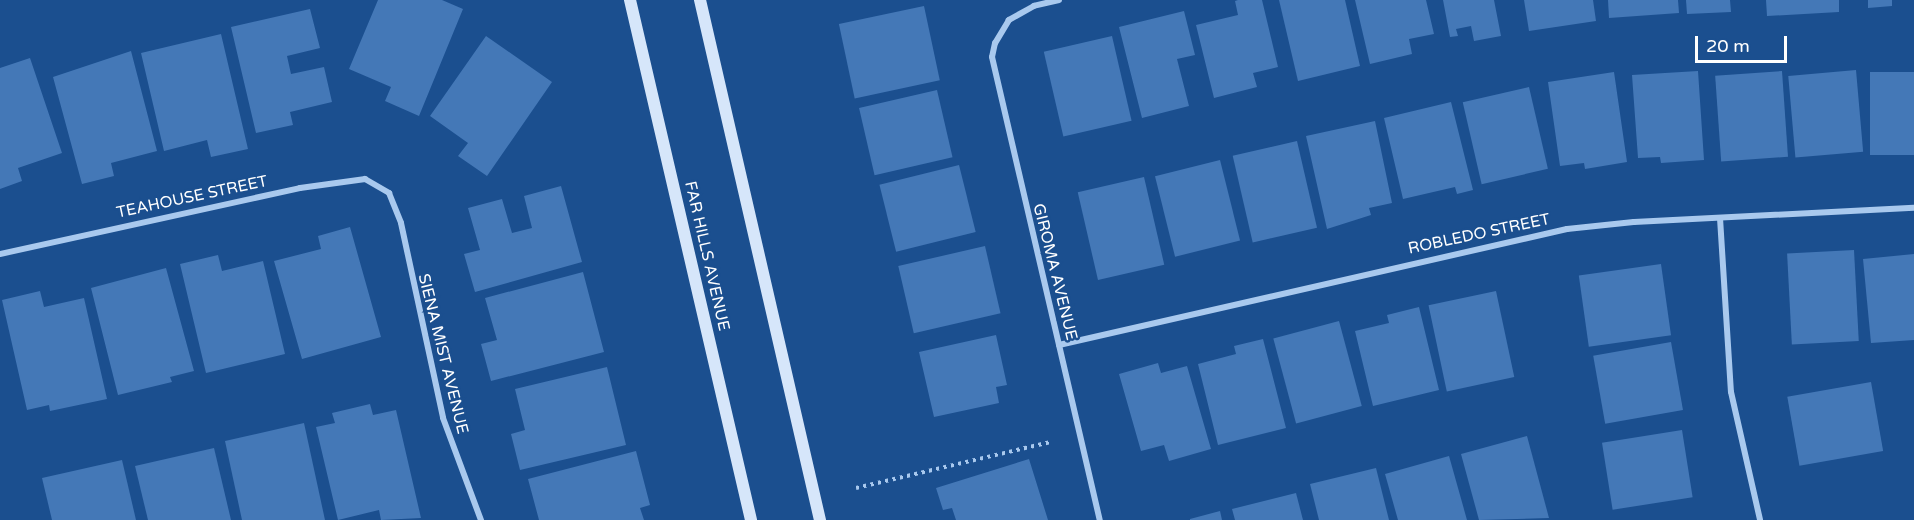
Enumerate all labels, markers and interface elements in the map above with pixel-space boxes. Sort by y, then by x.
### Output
scale bar [1698,24,1790,62]
text: 20 m [1706,35,1750,57]
street label: TEAHOUSE STREET [115,172,269,222]
street label: FAR HILLS AVENUE [680,179,734,333]
street label: GIROMA AVENUE [1029,202,1081,342]
street label: ROBLEDO STREET [1406,210,1552,258]
street label: SIENA MIST AVENUE [414,272,472,436]

